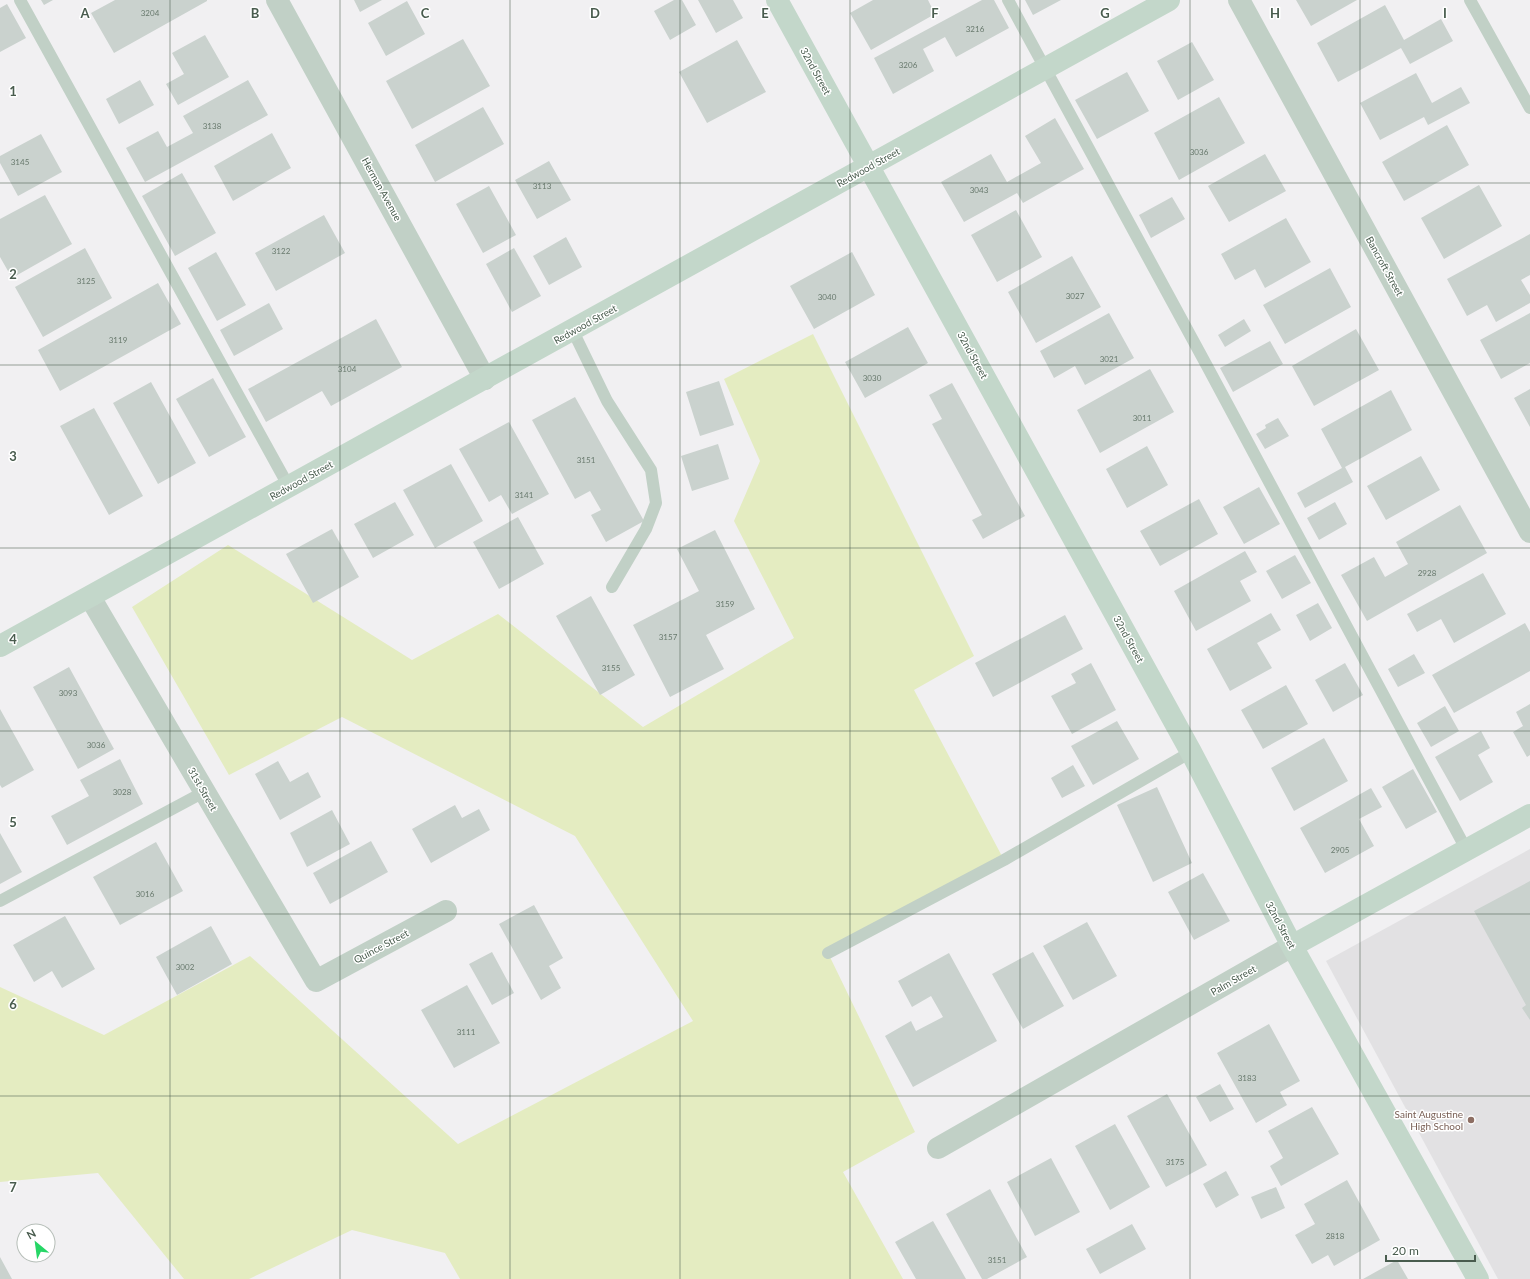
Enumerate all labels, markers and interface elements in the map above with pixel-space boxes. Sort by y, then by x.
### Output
text: A [79,5,90,21]
text: B [251,5,260,21]
text: C [421,5,430,21]
text: D [590,5,600,21]
text: E [761,5,769,21]
text: F [931,5,939,21]
text: G [1100,5,1110,21]
text: H [1270,5,1280,21]
text: I [1443,5,1447,21]
house number: 3204 [141,8,160,18]
house number: 3216 [966,24,985,34]
street label: 32nd Street [798,45,834,97]
house number: 3206 [899,60,918,70]
text: 1 [9,83,17,99]
house number: 3138 [203,121,222,131]
street label: Redwood Street [834,144,902,189]
house number: 3036 [1190,147,1209,157]
street label: Herman Avenue [360,155,404,223]
house number: 3145 [11,157,30,167]
house number: 3113 [533,181,552,191]
house number: 3043 [970,185,989,195]
street label: Bancroft Street [1364,234,1407,298]
house number: 3122 [272,246,291,256]
text: 2 [9,266,17,282]
house number: 3125 [77,276,96,286]
house number: 3027 [1066,291,1085,301]
house number: 3040 [818,292,837,302]
street label: Redwood Street [551,301,619,346]
street label: 32nd Street [955,329,991,381]
house number: 3119 [109,335,128,345]
house number: 3021 [1100,354,1119,364]
house number: 3104 [338,364,357,374]
house number: 3030 [863,373,882,383]
house number: 3011 [1133,413,1152,423]
text: 3 [9,448,17,464]
house number: 3151 [577,455,596,465]
street label: Redwood Street [267,457,335,502]
house number: 3141 [515,490,534,500]
house number: 2928 [1418,568,1437,578]
house number: 3159 [716,599,735,609]
street label: 32nd Street [1111,613,1147,665]
text: 4 [9,631,17,647]
house number: 3157 [659,632,678,642]
house number: 3155 [602,663,621,673]
house number: 3093 [59,688,78,698]
house number: 3036 [87,740,106,750]
street label: 31st Street [186,765,221,813]
house number: 3028 [113,787,132,797]
text: 5 [9,814,17,830]
house number: 2905 [1331,845,1350,855]
house number: 3016 [136,889,155,899]
street label: 32nd Street [1264,899,1299,951]
street label: Quince Street [352,926,411,965]
house number: 3002 [176,962,195,972]
street label: Palm Street [1208,962,1258,998]
text: 6 [9,996,17,1012]
house number: 3111 [457,1027,476,1037]
house number: 3183 [1238,1073,1257,1083]
place label: Saint Augustine High School [1395,1108,1463,1132]
marker: Saint Augustine High School [1466,1115,1476,1125]
house number: 3175 [1166,1157,1185,1167]
text: 7 [9,1179,17,1195]
north arrow [16,1223,56,1263]
text: N [24,1226,38,1242]
house number: 2818 [1326,1231,1345,1241]
scale bar [1386,1237,1475,1263]
text: 20 m [1392,1243,1419,1258]
house number: 3151 [988,1255,1007,1265]

